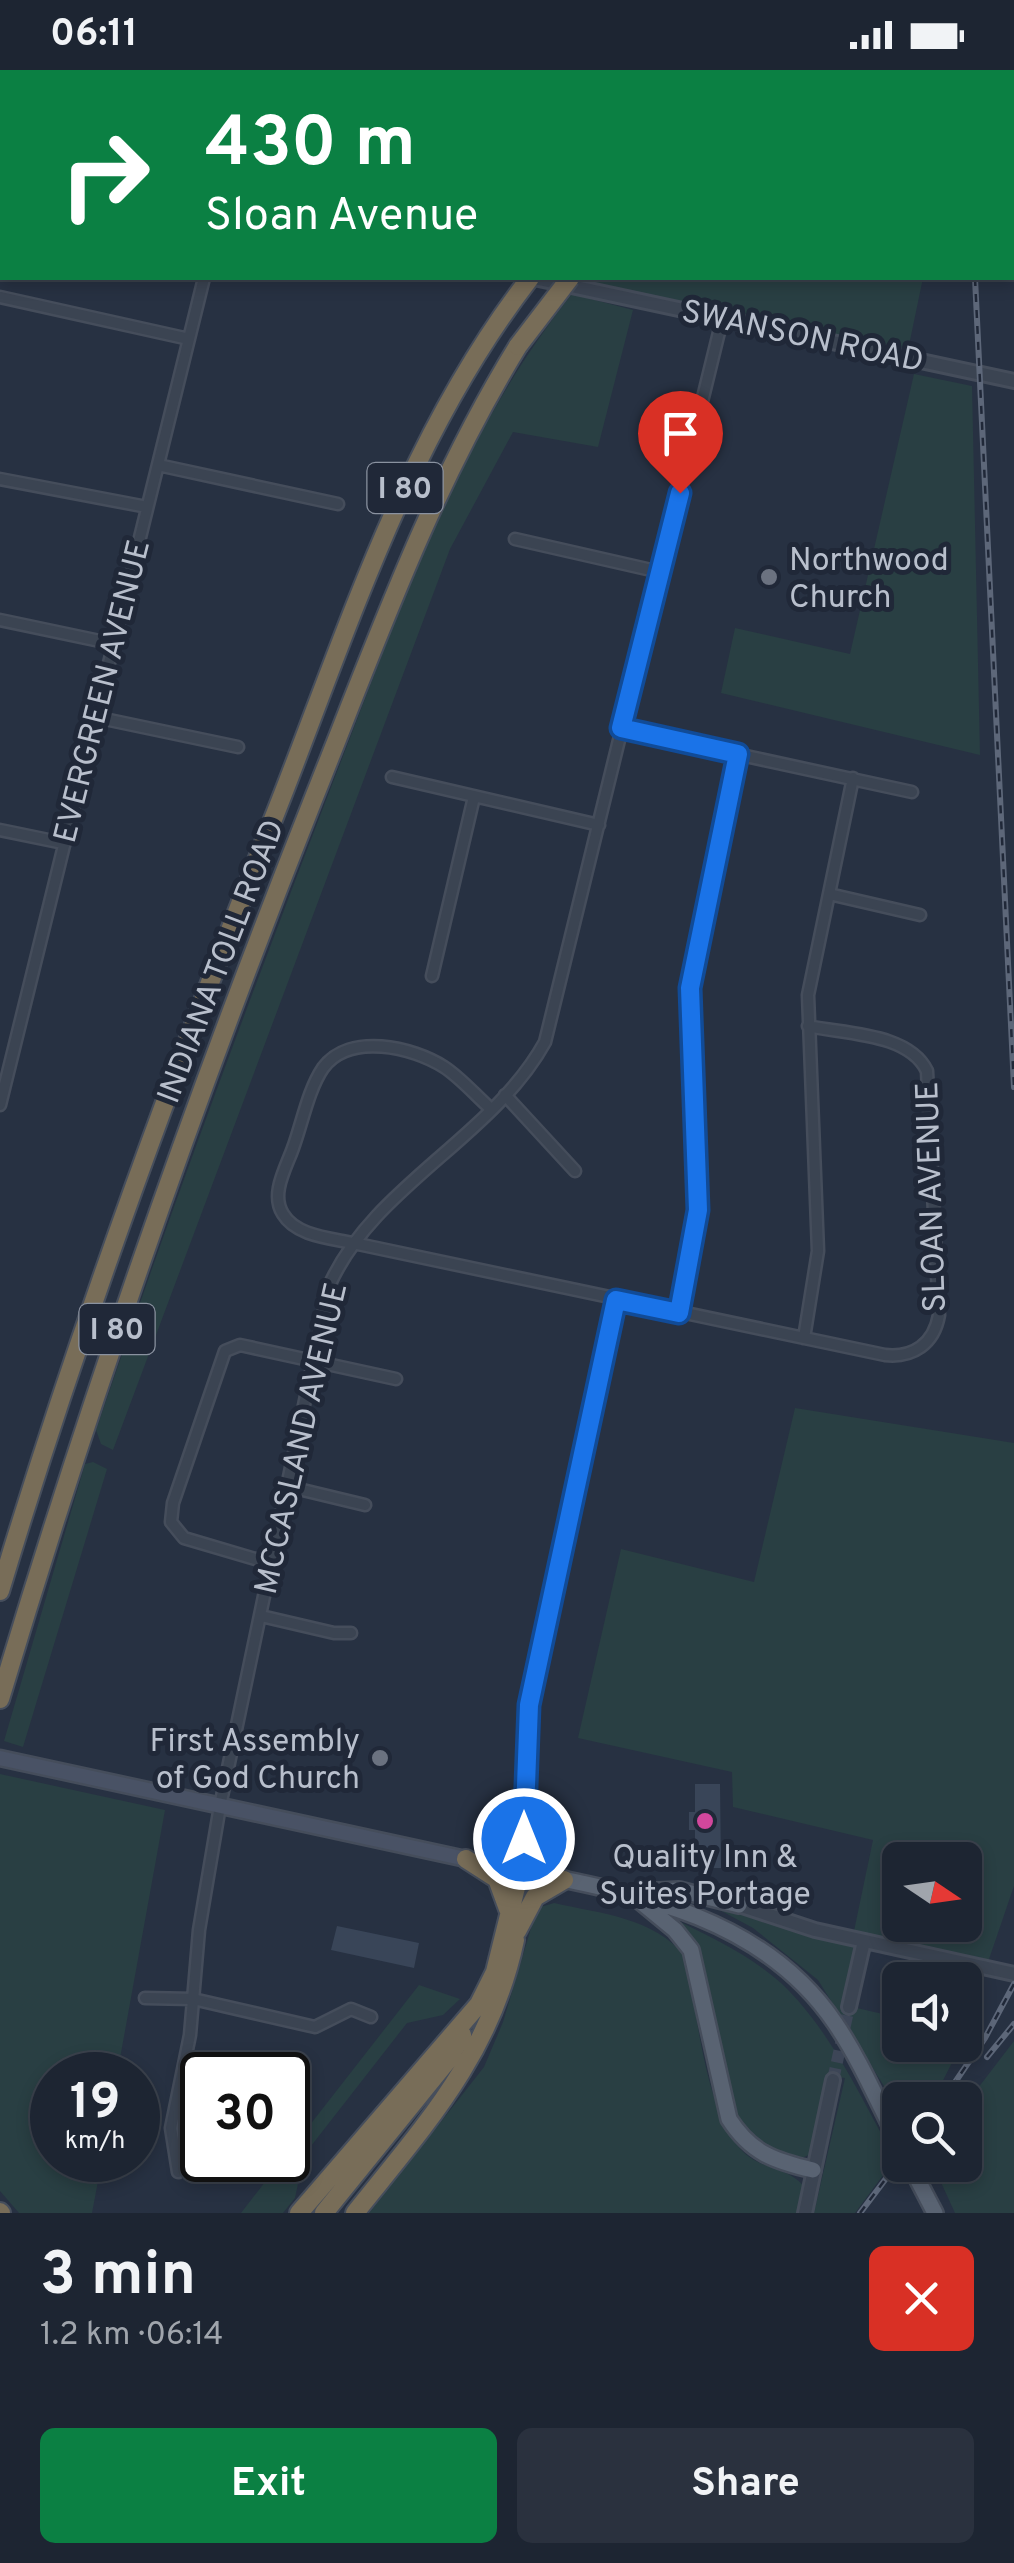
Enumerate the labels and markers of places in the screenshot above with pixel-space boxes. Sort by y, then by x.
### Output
pin [638,391,723,494]
place label: Northwood Church [789,542,949,619]
marker: Northwood Church [758,566,780,588]
place label: First Assembly of God Church [150,1723,360,1800]
marker: First Assembly of God Church [369,1747,391,1769]
marker: Quality Inn & Suites Portage [694,1810,716,1832]
place label: Quality Inn & Suites Portage [599,1839,811,1916]

